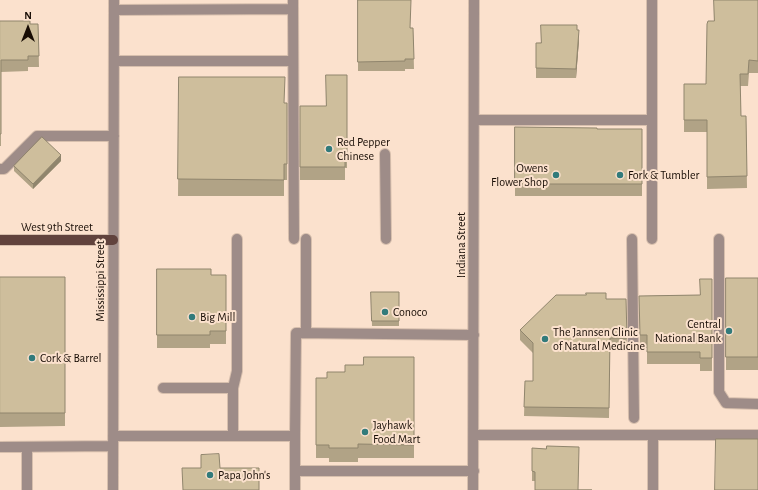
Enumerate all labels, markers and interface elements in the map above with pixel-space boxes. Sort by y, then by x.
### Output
north arrow [8,8,48,48]
text: N [24,10,32,21]
place label: Red Pepper Chinese [337,135,390,163]
marker: Red Pepper Chinese [324,144,334,154]
place label: Owens Flower Shop [491,161,548,189]
place label: Fork & Tumbler [628,168,699,182]
marker: Owens Flower Shop [551,170,561,180]
marker: Fork & Tumbler [615,170,625,180]
street label: Indiana Street [454,212,468,278]
street label: West 9th Street [21,220,93,234]
street label: Mississippi Street [93,240,107,322]
place label: Conoco [393,305,427,319]
marker: Conoco [380,307,390,317]
place label: Big Mill [200,310,235,324]
marker: Big Mill [187,312,197,322]
place label: Central National Bank [655,317,721,345]
place label: The Jannsen Clinic of Natural Medicine [553,325,645,353]
marker: Central National Bank [724,326,734,336]
marker: The Jannsen Clinic of Natural Medicine [540,334,550,344]
place label: Cork & Barrel [40,351,102,365]
marker: Cork & Barrel [27,353,37,363]
place label: Jayhawk Food Mart [373,418,420,446]
marker: Jayhawk Food Mart [360,427,370,437]
place label: Papa John's [218,468,270,482]
marker: Papa John's [205,470,215,480]

